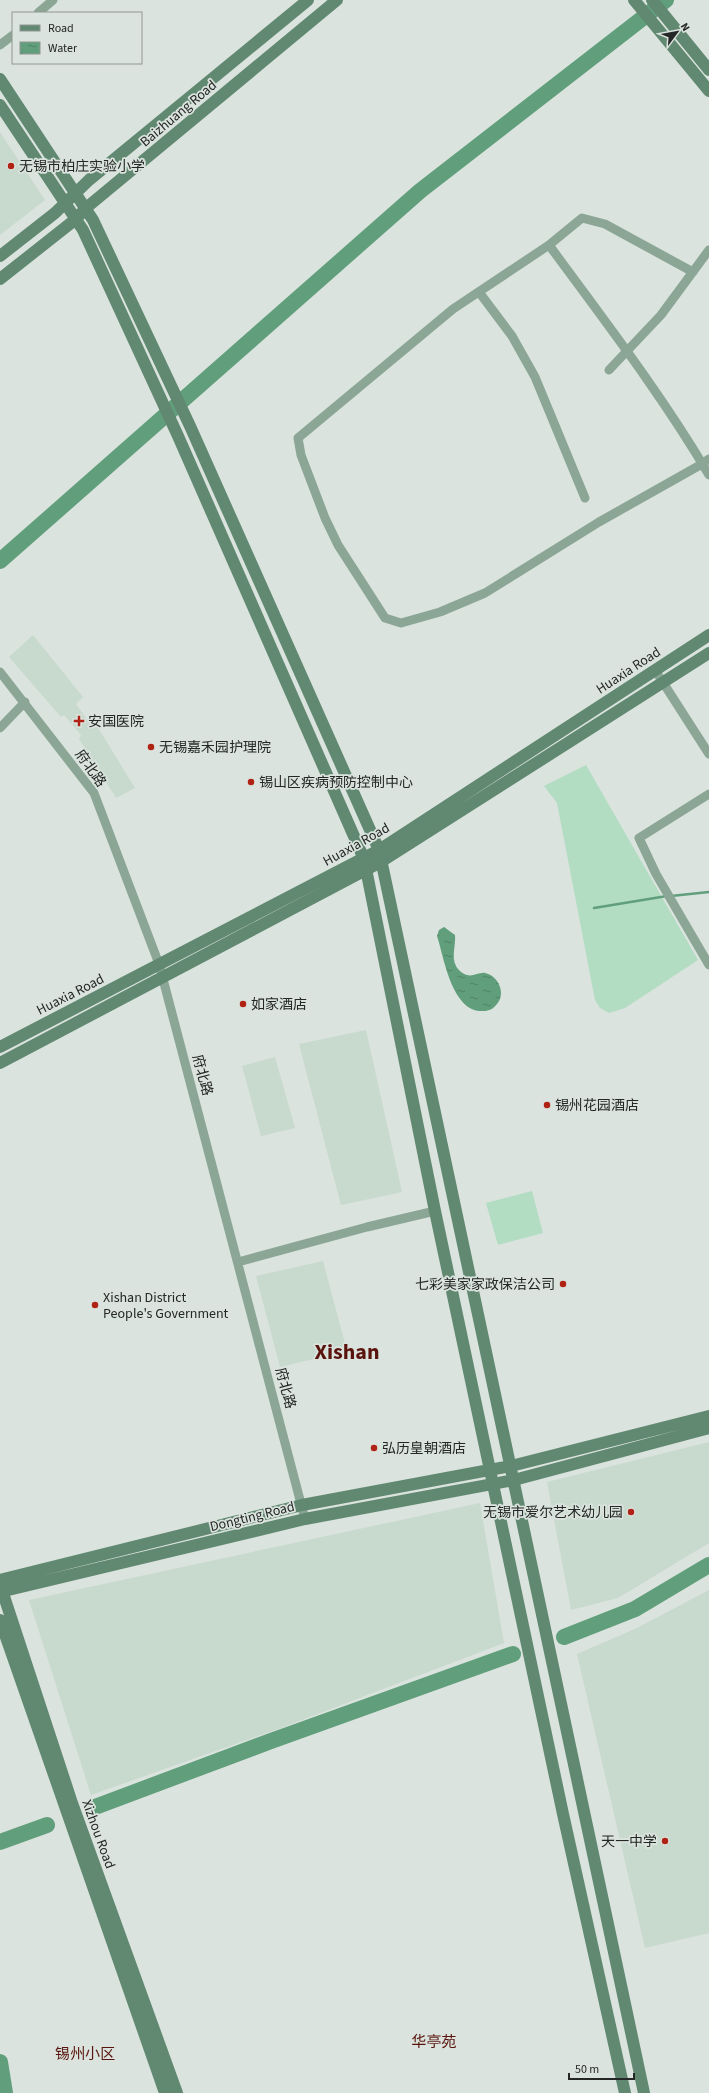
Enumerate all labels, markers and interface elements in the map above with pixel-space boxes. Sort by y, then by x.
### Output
legend [12,12,142,64]
north arrow [657,12,697,52]
text: Road [48,20,74,37]
text: N [677,20,693,34]
text: Water [48,40,78,57]
street label: Baizhuang Road [136,76,221,152]
place label: 无锡市柏庄实验小学 [19,157,145,177]
marker: 无锡市柏庄实验小学 [6,161,16,171]
street label: Huaxia Road [592,642,665,699]
place label: 安国医院 [88,712,144,732]
marker: 安国医院 [73,715,85,727]
place label: 无锡嘉禾园护理院 [159,738,271,758]
marker: 无锡嘉禾园护理院 [146,742,156,752]
street label: 府北路 [70,746,110,792]
place label: 锡山区疾病预防控制中心 [259,773,413,793]
marker: 锡山区疾病预防控制中心 [246,777,256,787]
street label: Huaxia Road [320,818,393,871]
street label: Huaxia Road [33,969,108,1020]
place label: 如家酒店 [251,995,307,1015]
marker: 如家酒店 [238,999,248,1009]
street label: 府北路 [187,1052,217,1098]
place label: 锡州花园酒店 [555,1096,639,1116]
marker: 锡州花园酒店 [542,1100,552,1110]
place label: 七彩美家家政保洁公司 [415,1275,555,1295]
marker: 七彩美家家政保洁公司 [558,1279,568,1289]
place label: Xishan District People's Government [103,1288,229,1324]
marker: Xishan District People's Government [90,1300,100,1310]
district label: Xishan [314,1336,380,1368]
street label: 府北路 [270,1365,300,1411]
place label: 弘历皇朝酒店 [382,1439,466,1459]
marker: 弘历皇朝酒店 [369,1443,379,1453]
street label: Dongting Road [208,1497,297,1537]
place label: 无锡市爱尔艺术幼儿园 [483,1503,623,1523]
marker: 无锡市爱尔艺术幼儿园 [626,1507,636,1517]
street label: Xizhou Road [76,1797,120,1872]
place label: 天一中学 [601,1832,657,1852]
marker: 天一中学 [660,1836,670,1846]
district label: 华亭苑 [411,2032,457,2053]
district label: 锡州小区 [55,2044,115,2065]
scale bar [569,2055,634,2081]
text: 50 m [575,2061,599,2078]

